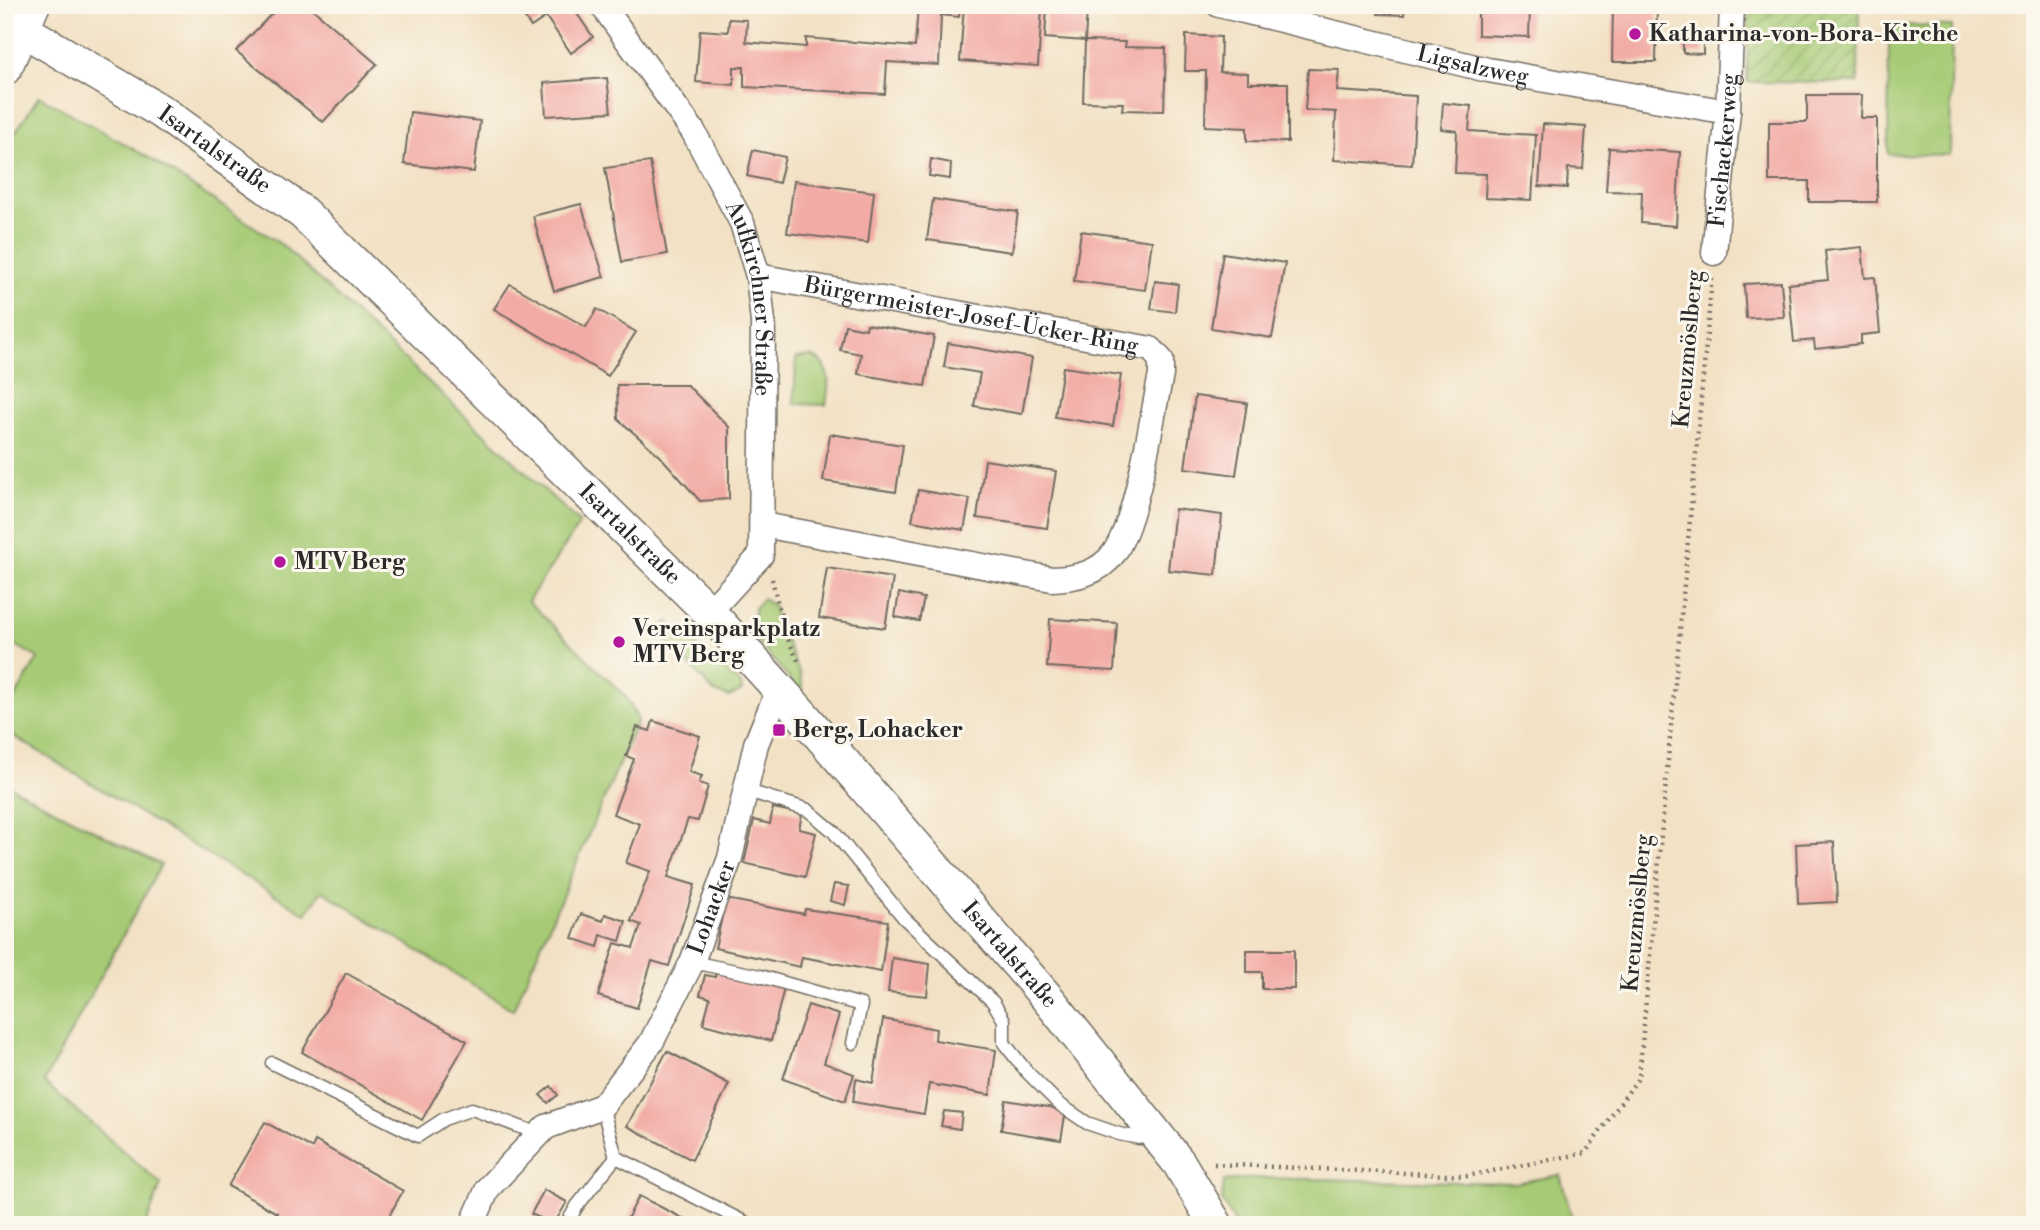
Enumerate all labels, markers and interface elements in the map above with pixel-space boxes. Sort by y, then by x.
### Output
place label: Katharina-von-Bora-Kirche [1649,20,1958,48]
marker: Katharina-von-Bora-Kirche [1627,26,1643,42]
street label: Ligsalzweg [1414,39,1531,91]
street label: Fischackerweg [1703,73,1743,229]
street label: Isartalstraße [153,100,277,200]
street label: Aufkirchner Straße [718,195,777,396]
street label: Kreuzmöslberg [1667,269,1709,429]
street label: Bürgermeister-Josef-Ücker-Ring [801,271,1141,360]
street label: Isartalstraße [573,478,687,591]
place label: MTV Berg [294,548,406,576]
marker: MTV Berg [272,554,288,570]
place label: Vereinsparkplatz MTV Berg [632,615,820,669]
marker: Vereinsparkplatz MTV Berg [611,634,627,650]
place label: Berg, Lohacker [793,716,963,744]
marker: Berg, Lohacker [771,722,787,738]
street label: Kreuzmöslberg [1616,833,1658,993]
street label: Lohacker [682,856,742,959]
street label: Isartalstraße [956,896,1064,1014]

